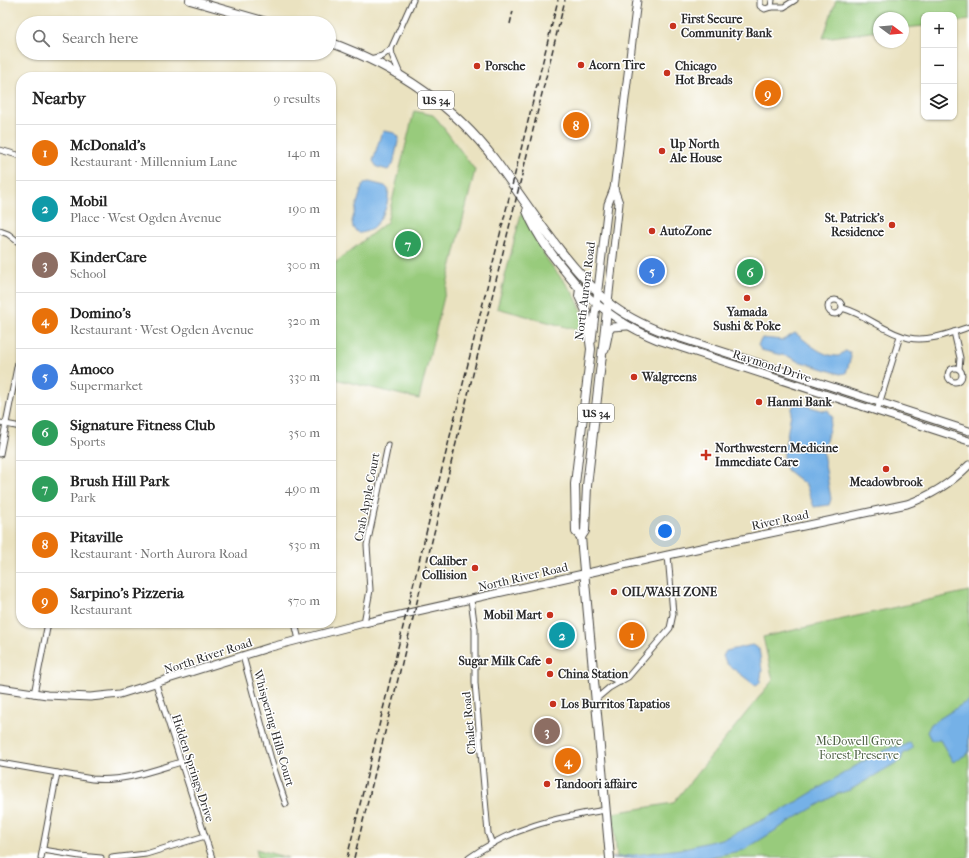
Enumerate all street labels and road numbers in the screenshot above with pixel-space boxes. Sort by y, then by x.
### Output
road number: US 34 [418,91,454,109]
street label: North Aurora Road [572,241,598,341]
street label: Raymond Drive [731,347,813,385]
road number: US 34 [578,404,614,422]
street label: Crab Apple Court [352,451,383,543]
street label: River Road [750,507,810,533]
street label: North River Road [477,560,570,594]
street label: North River Road [162,635,254,677]
street label: Whispering Hills Court [250,667,298,789]
street label: Chalet Road [459,691,479,755]
street label: Hidden Springs Drive [169,712,217,824]

